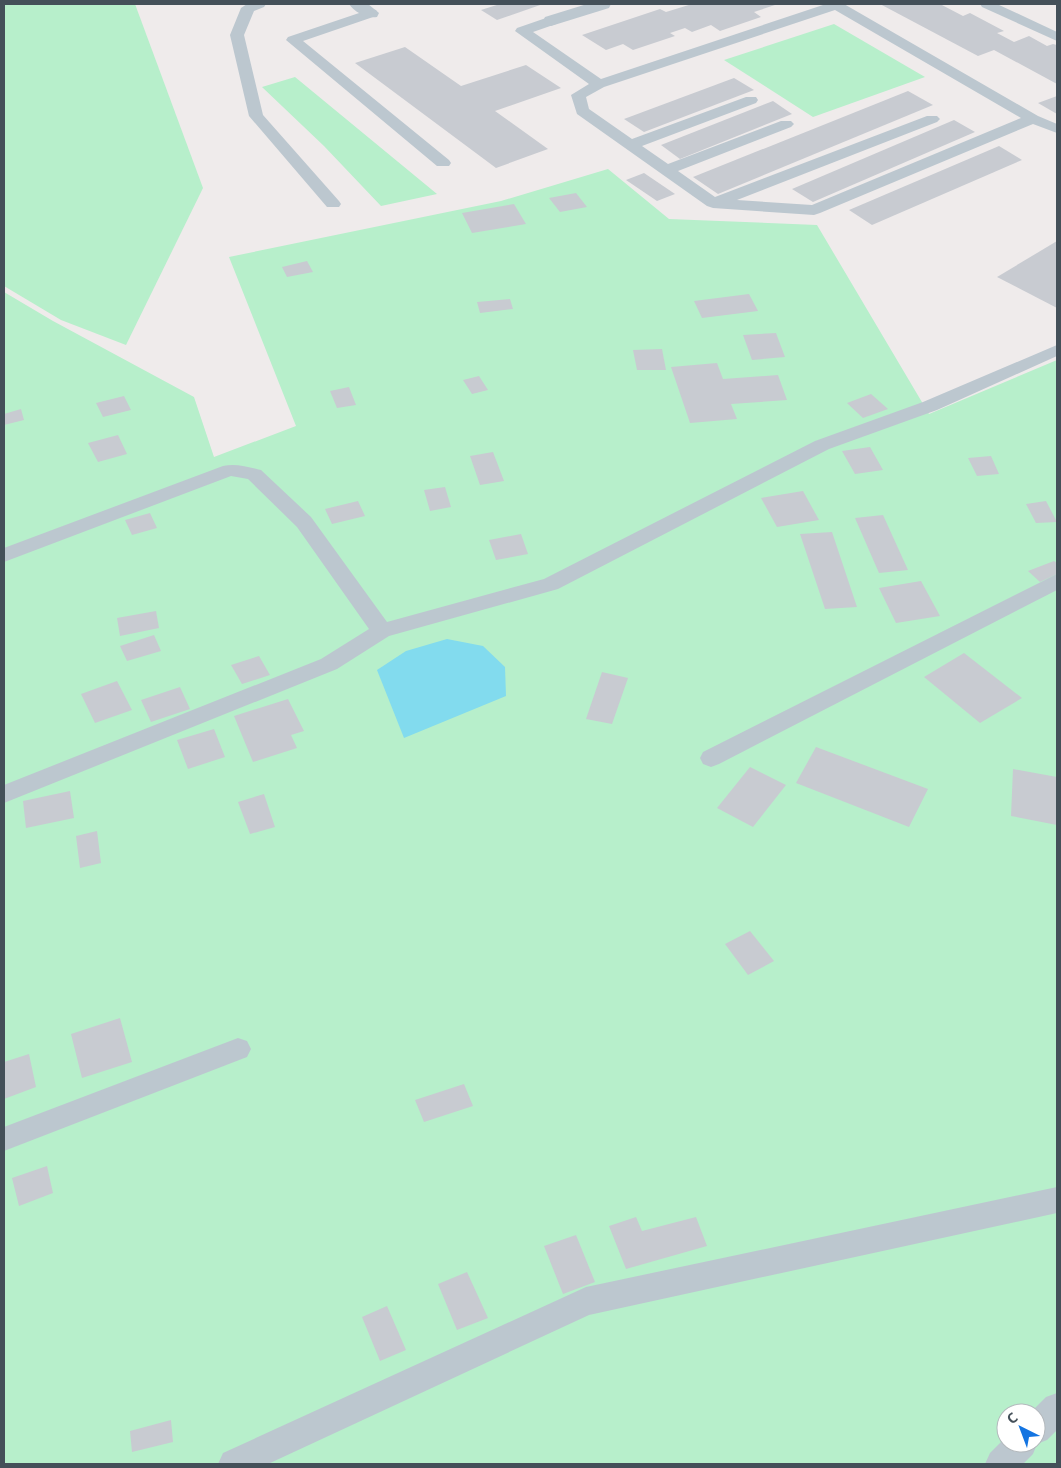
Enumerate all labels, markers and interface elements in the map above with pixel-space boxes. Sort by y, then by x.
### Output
north arrow [996,1403,1046,1453]
text: С [1002,1408,1022,1428]

